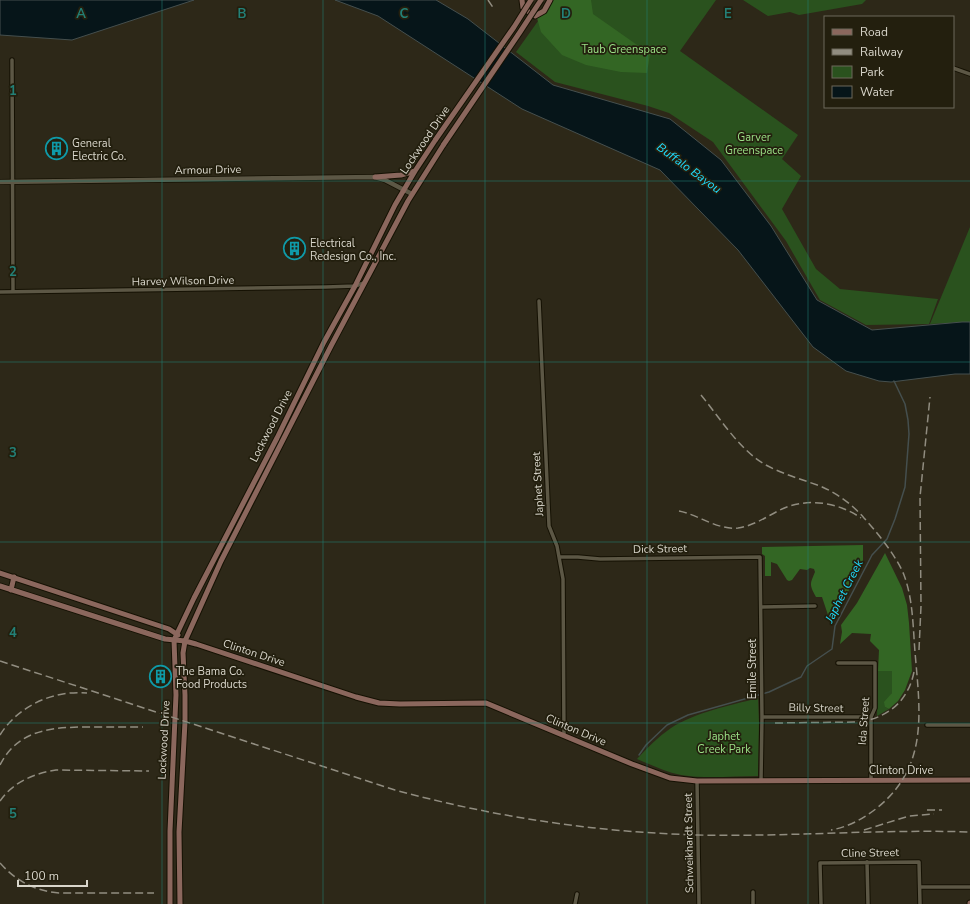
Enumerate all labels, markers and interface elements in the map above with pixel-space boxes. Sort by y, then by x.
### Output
text: A [76,5,86,23]
text: B [238,5,247,23]
text: C [400,5,409,23]
text: D [561,5,571,23]
text: E [724,5,732,23]
legend [824,16,954,108]
text: Road [860,24,888,40]
park label: Taub Greenspace [581,42,667,57]
text: Railway [860,44,904,60]
text: Park [860,64,885,80]
text: 1 [9,82,17,100]
text: Water [860,84,894,100]
street label: Lockwood Drive [397,103,453,177]
park label: Garver Greenspace [725,130,783,158]
building icon: General Electric Co. [43,136,69,162]
place label: General Electric Co. [72,136,126,164]
water label: Buffalo Bayou [654,139,725,197]
street label: Armour Drive [175,162,242,178]
building icon: Electrical Redesign Co., Inc. [281,236,307,262]
place label: Electrical Redesign Co., Inc. [310,236,396,264]
text: 2 [9,263,17,281]
street label: Harvey Wilson Drive [132,273,235,289]
street label: Lockwood Drive [246,387,296,465]
text: 3 [9,444,17,462]
street label: Japhet Street [529,451,547,518]
street label: Dick Street [633,541,687,557]
water label: Japhet Creek [821,556,867,626]
text: 4 [9,624,17,642]
street label: Clinton Drive [221,636,287,670]
street label: Emile Street [745,639,760,699]
building icon: The Bama Co. Food Products [147,664,173,690]
place label: The Bama Co. Food Products [176,664,247,692]
street label: Ida Street [855,696,873,745]
street label: Lockwood Drive [154,700,174,780]
street label: Billy Street [788,700,844,716]
street label: Clinton Drive [543,710,609,750]
park label: Japhet Creek Park [697,729,751,757]
street label: Clinton Drive [869,763,933,778]
street label: Schweikhardt Street [681,793,697,893]
text: 5 [9,805,17,823]
street label: Cline Street [841,845,899,861]
scale bar [18,862,87,888]
text: 100 m [24,868,59,884]

